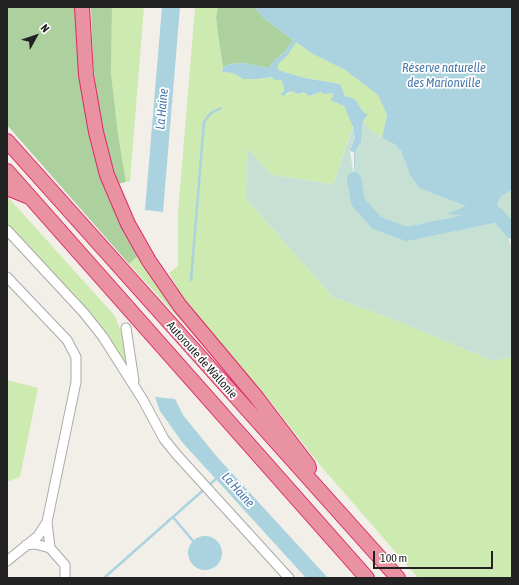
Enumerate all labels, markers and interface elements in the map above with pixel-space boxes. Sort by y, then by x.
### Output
north arrow [16,16,56,56]
text: N [39,22,52,35]
water label: Réserve naturelle des Marionville [402,60,486,91]
water label: La Haine [152,88,172,130]
street label: Autoroute de Wallonie [164,319,240,401]
water label: La Haine [218,469,258,511]
scale bar [375,543,495,569]
text: 100 m [380,551,407,565]

